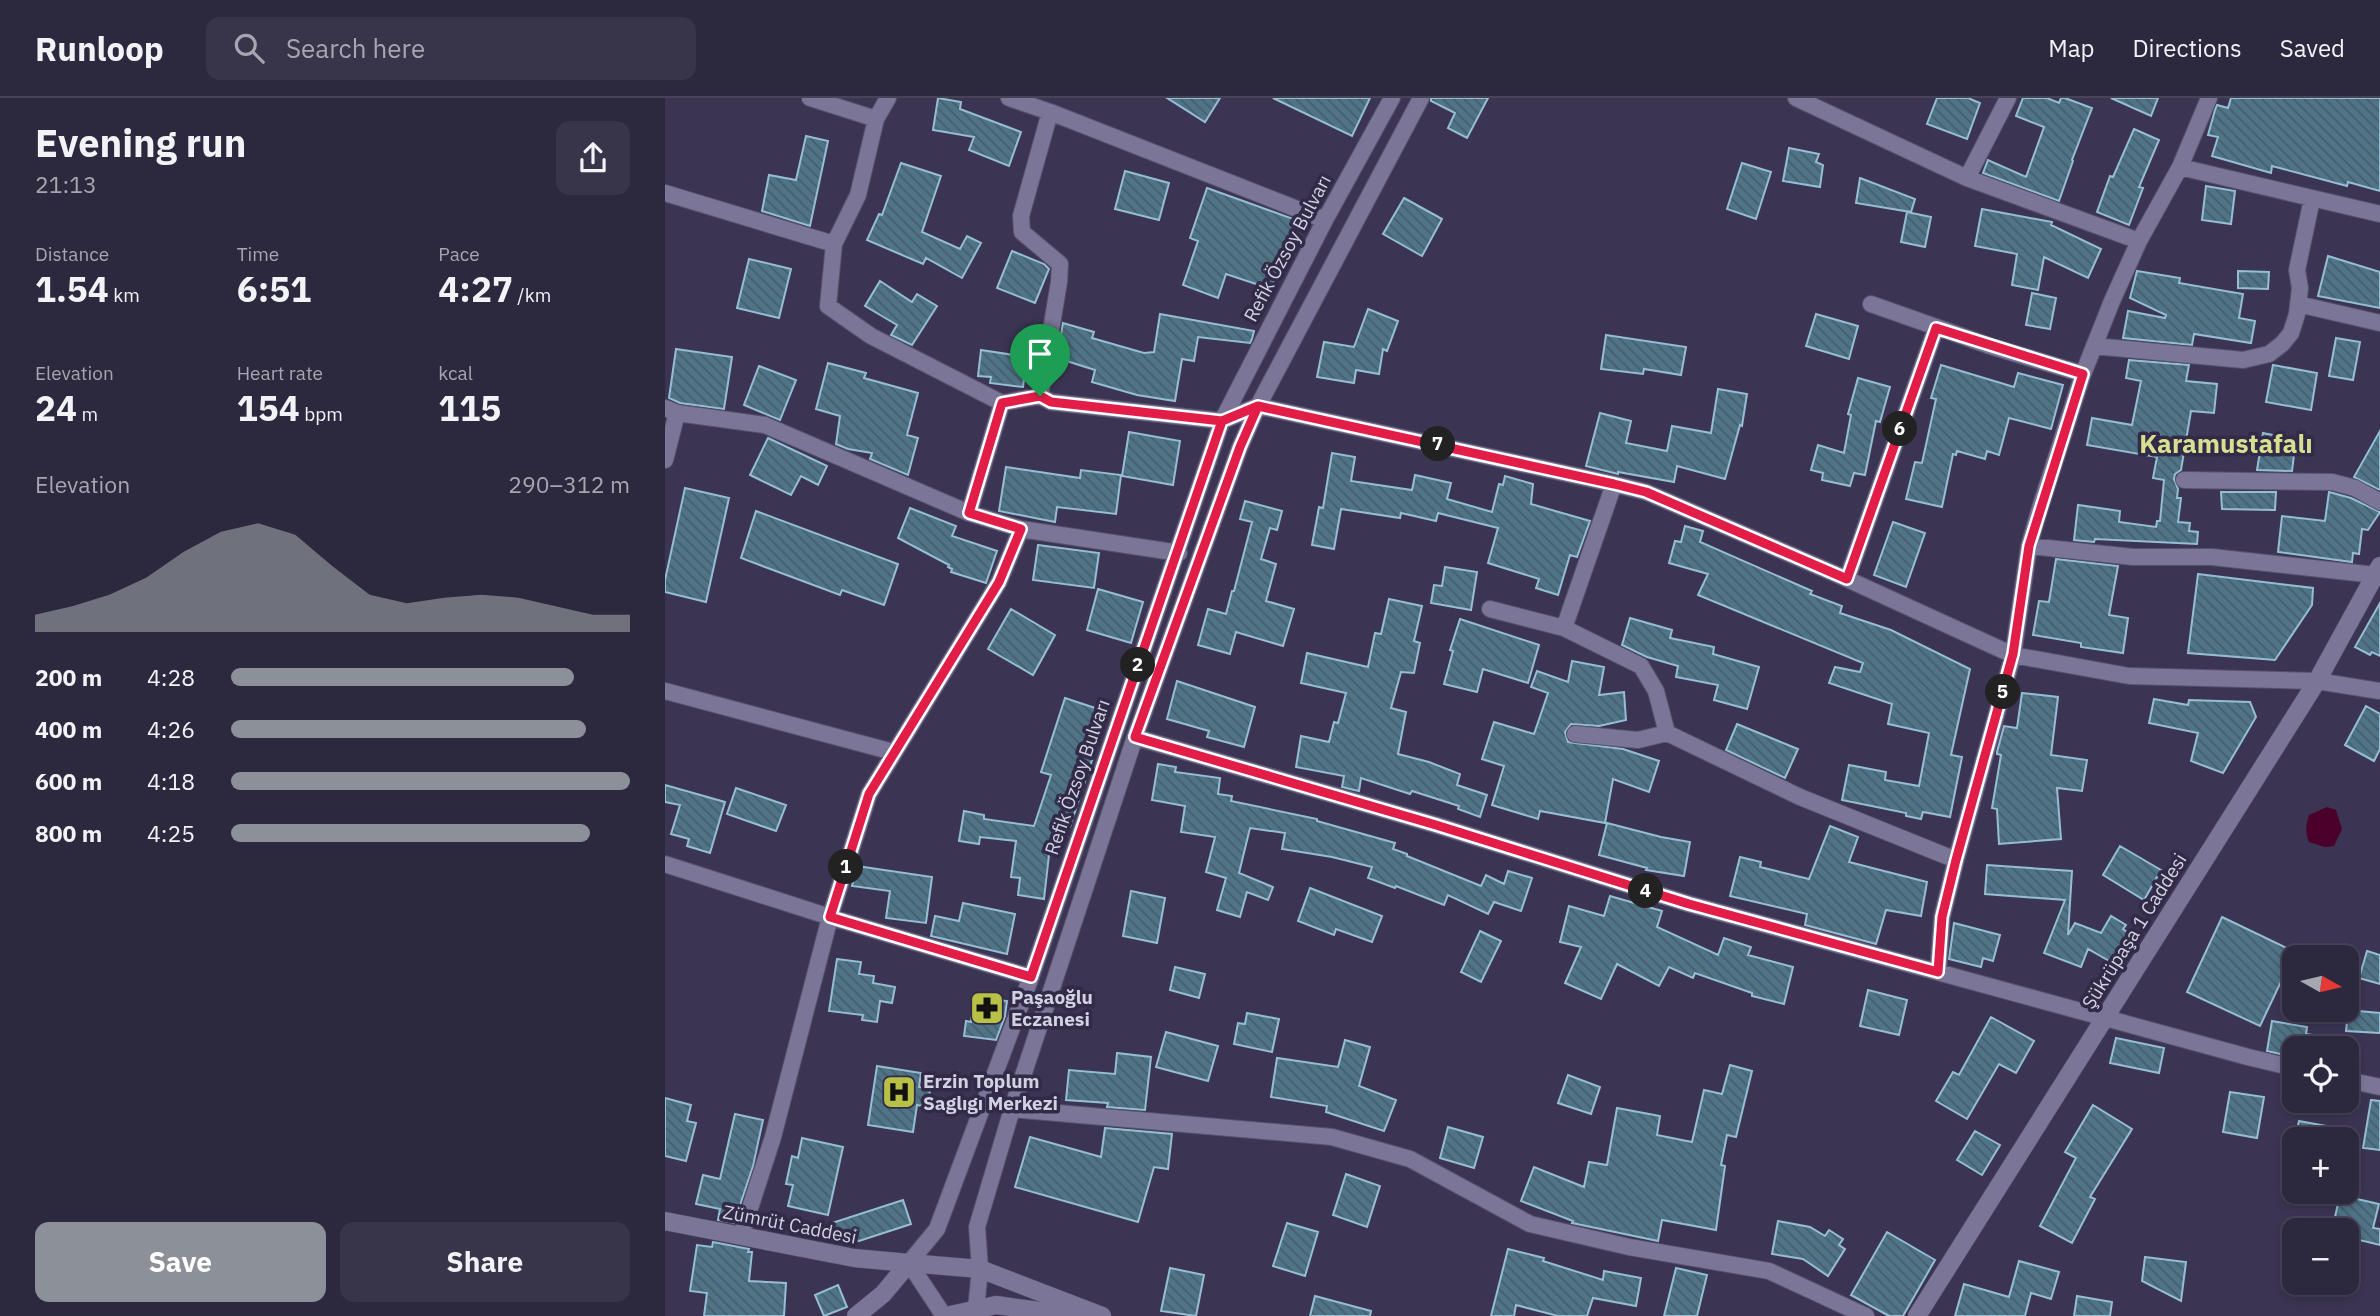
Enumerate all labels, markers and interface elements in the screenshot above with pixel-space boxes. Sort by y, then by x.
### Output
search box [206,17,696,80]
text: Runloop [35,27,164,70]
icon: search [230,29,268,67]
text: Search here [286,31,425,65]
text: Map [2048,32,2094,64]
text: Directions [2132,32,2242,64]
text: Saved [2280,32,2345,64]
text: Evening run [35,118,246,167]
button: share [556,121,630,195]
text: 21:13 [35,169,97,199]
street label: Refik Özsoy Bulvarı [1238,170,1336,326]
text: Distance [35,242,109,266]
text: Time [237,242,279,266]
text: Pace [438,242,480,266]
text: 1.54 [35,266,109,312]
text: 6:51 [237,266,311,312]
text: 4:27 [438,266,513,312]
text: km [109,283,140,307]
text: /km [513,283,551,307]
pin [1010,324,1070,396]
icon: arrive [1021,335,1059,373]
text: Elevation [35,361,114,385]
text: Heart rate [237,361,323,385]
text: kcal [438,361,473,385]
text: 24 [35,385,77,431]
text: 154 [237,385,300,431]
text: 115 [438,385,501,431]
text: m [77,402,98,426]
text: bpm [300,402,343,426]
pin: 6 [1883,412,1917,446]
text: 6 [1894,416,1905,440]
pin: 7 [1421,426,1455,462]
district label: Karamustafalı [2139,426,2313,460]
text: 7 [1432,431,1443,455]
text: Elevation [35,469,130,499]
text: 290–312 m [508,469,630,499]
pin: 2 [1121,648,1155,682]
text: 2 [1132,652,1143,676]
text: 200 m [35,662,102,692]
text: 4:28 [147,662,195,692]
pin: 5 [1985,674,2021,710]
text: 5 [1997,679,2008,703]
street label: Refik Özsoy Bulvarı [1039,696,1115,858]
text: 400 m [35,714,102,744]
text: 4:26 [147,714,195,744]
text: 600 m [35,766,102,796]
text: 4:18 [147,766,195,796]
text: 800 m [35,818,102,848]
text: 4:25 [147,818,195,848]
street label: Şükrüpaşa 1 Caddesi [2076,849,2192,1013]
pin: 1 [829,850,863,884]
text: 1 [840,854,851,878]
pin: 4 [1629,874,1663,908]
text: 4 [1640,878,1651,902]
north arrow [2282,945,2359,1022]
map controls [2282,945,2359,1295]
place label: Paşaoğlu Eczanesi [1011,985,1093,1031]
pharmacy icon: Paşaoğlu Eczanesi [968,989,1006,1027]
button: locate [2282,1036,2359,1113]
place label: Erzin Toplum Saglıgı Merkezi [923,1069,1058,1115]
hospital icon: Erzin Toplum Saglıgı Merkezi [880,1073,918,1111]
button: + [2282,1127,2359,1204]
street label: Zümrüt Caddesi [721,1199,859,1249]
button: − [2282,1218,2359,1295]
button: Save [35,1222,326,1302]
button: Share [340,1222,630,1302]

